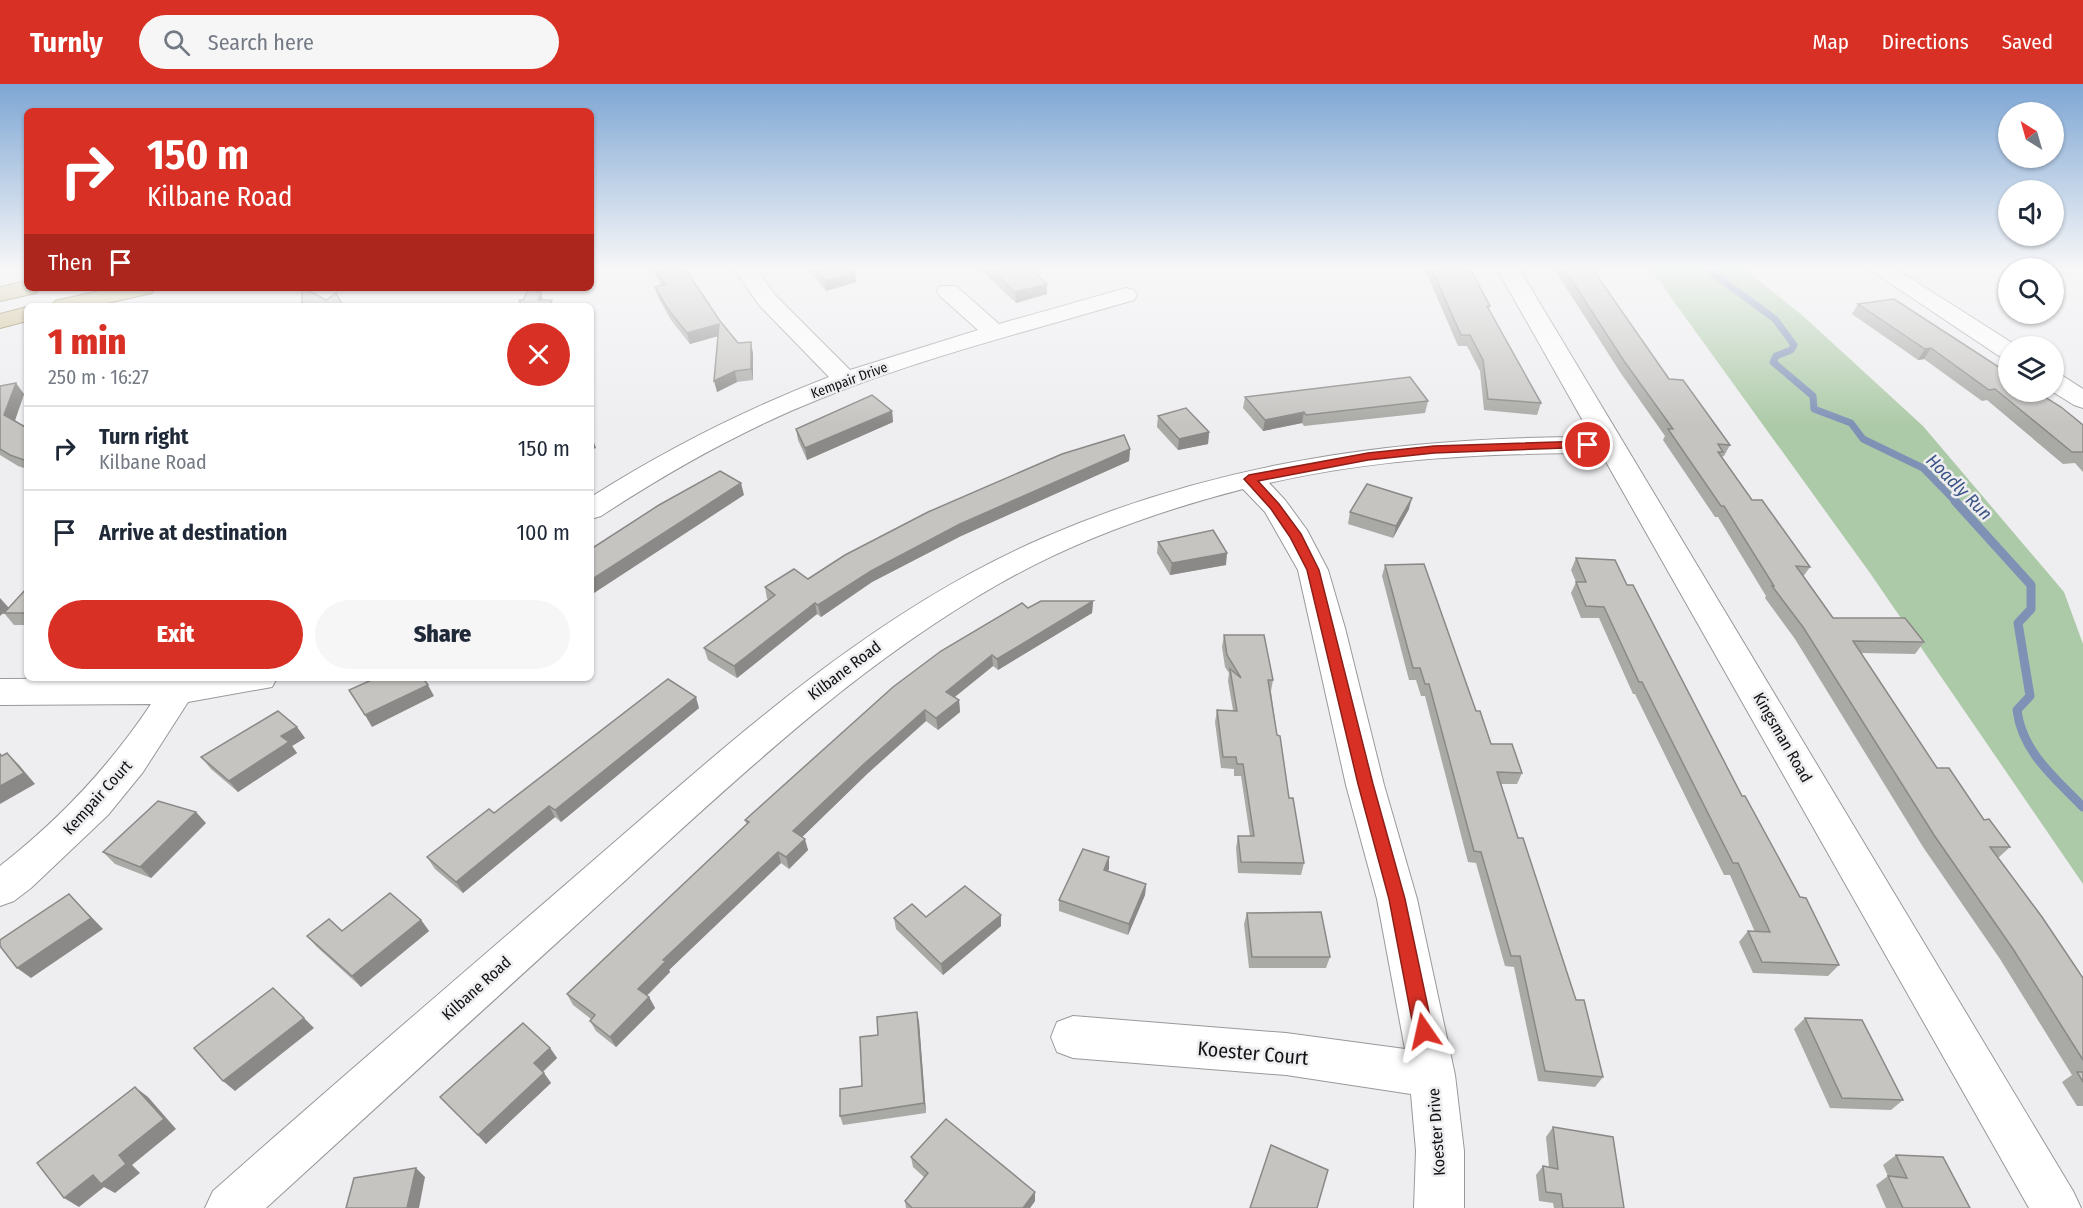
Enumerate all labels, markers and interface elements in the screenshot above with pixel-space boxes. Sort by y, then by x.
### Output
search box [139,15,559,69]
text: Turnly [30,26,103,59]
icon: search [160,26,193,59]
text: Search here [208,29,314,56]
text: Map [1812,29,1849,55]
text: Directions [1882,29,1969,55]
text: Saved [2002,29,2053,55]
north arrow [1998,102,2064,168]
map controls [1998,102,2064,402]
text: 150 m [147,130,249,180]
icon: right [48,132,126,210]
button: sound [1998,180,2064,246]
text: Kilbane Road [147,181,292,213]
icon: arrive [104,246,137,279]
text: Then [48,249,92,276]
button: search [1998,258,2064,324]
text: 1 min [48,320,126,364]
button: close [507,323,570,386]
button: layers [1998,336,2064,402]
street label: Kempair Drive [808,359,890,402]
text: 250 m · 16:27 [48,365,149,389]
pin [1562,419,1613,470]
text: Turn right [99,423,188,450]
icon: arrive [1571,428,1604,461]
icon: right [48,432,81,465]
text: 150 m [518,435,570,462]
water label: Hoadly Run [1921,449,1997,525]
text: Kilbane Road [99,450,207,474]
icon: arrive [48,516,81,549]
text: Arrive at destination [99,519,287,546]
text: 100 m [516,519,570,546]
button: Exit [48,600,303,669]
button: Share [315,600,570,669]
street label: Kilbane Road [804,637,884,704]
street label: Kingsman Road [1749,689,1816,786]
street label: Kempair Court [59,756,136,838]
street label: Kilbane Road [438,952,515,1024]
position arrow [1392,999,1456,1063]
street label: Koester Court [1197,1036,1310,1070]
street label: Koester Drive [1424,1088,1449,1176]

